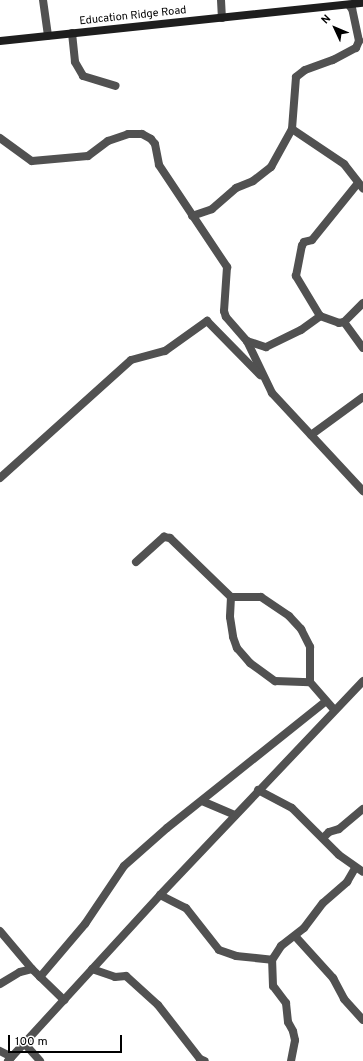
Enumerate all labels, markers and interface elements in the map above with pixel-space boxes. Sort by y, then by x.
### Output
street label: Education Ridge Road [79,4,187,28]
north arrow [315,8,355,48]
text: N [319,12,334,27]
scale bar [10,1027,124,1053]
text: 100 m [15,1034,48,1050]

